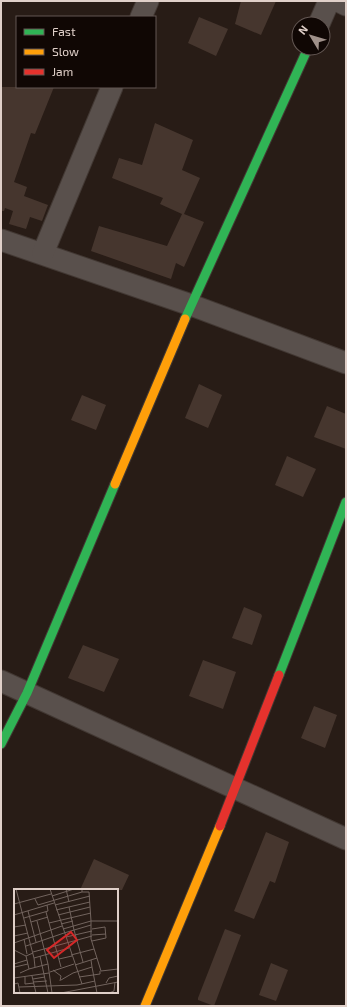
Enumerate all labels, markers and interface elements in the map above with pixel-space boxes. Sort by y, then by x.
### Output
legend [16,16,156,88]
north arrow [291,16,331,56]
text: N [295,22,310,37]
text: Fast [52,24,76,38]
text: Slow [52,44,79,58]
text: Jam [52,64,73,78]
inset map [14,889,118,993]

